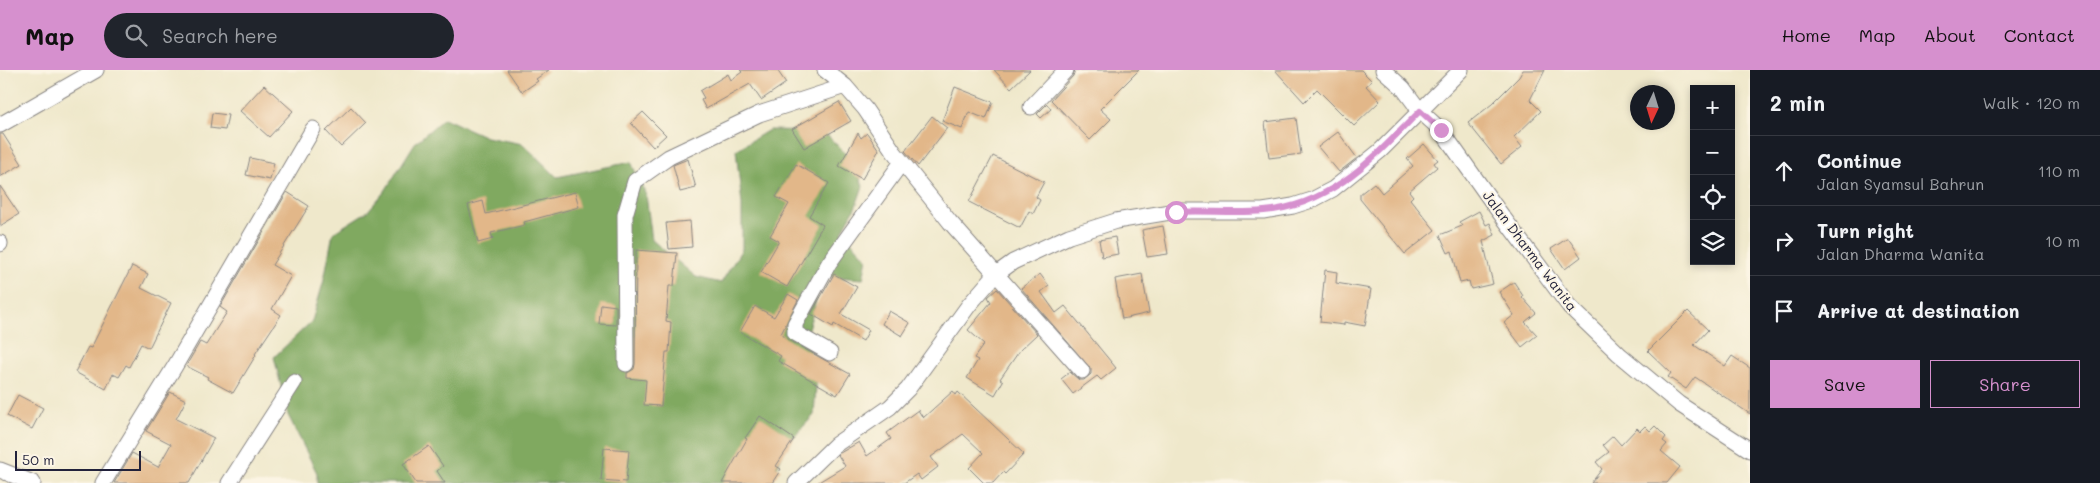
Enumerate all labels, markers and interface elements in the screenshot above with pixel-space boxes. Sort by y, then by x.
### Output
search box [104,13,454,58]
text: Map [25,20,74,51]
icon: search [122,21,150,49]
text: Search here [162,23,278,48]
text: Home [1782,23,1831,47]
text: Map [1859,23,1895,47]
text: About [1923,23,1976,47]
text: Contact [2004,23,2075,47]
north arrow [1630,85,1675,130]
map controls [1690,85,1735,265]
button: + [1690,85,1735,130]
text: 2 min [1770,89,1825,116]
text: Walk · 120 m [1982,92,2080,113]
route end [1430,119,1453,142]
button: − [1690,130,1735,175]
text: Continue [1817,148,1902,173]
icon: ahead [1770,157,1798,185]
text: 110 m [2038,160,2080,181]
text: Jalan Syamsul Bahrun [1817,173,1984,194]
button: locate [1690,175,1735,220]
street label: Jalan Dharma Wanita [1479,187,1582,315]
route start [1165,201,1188,224]
text: Turn right [1817,218,1914,243]
button: layers [1690,220,1735,265]
icon: right [1770,227,1798,255]
text: 10 m [2045,230,2080,251]
text: Jalan Dharma Wanita [1817,243,1984,264]
icon: arrive [1770,297,1798,325]
text: Arrive at destination [1817,298,2020,323]
button: Save [1770,360,1920,408]
button: Share [1930,360,2080,408]
scale bar [15,448,141,471]
text: 50 m [22,450,54,469]

